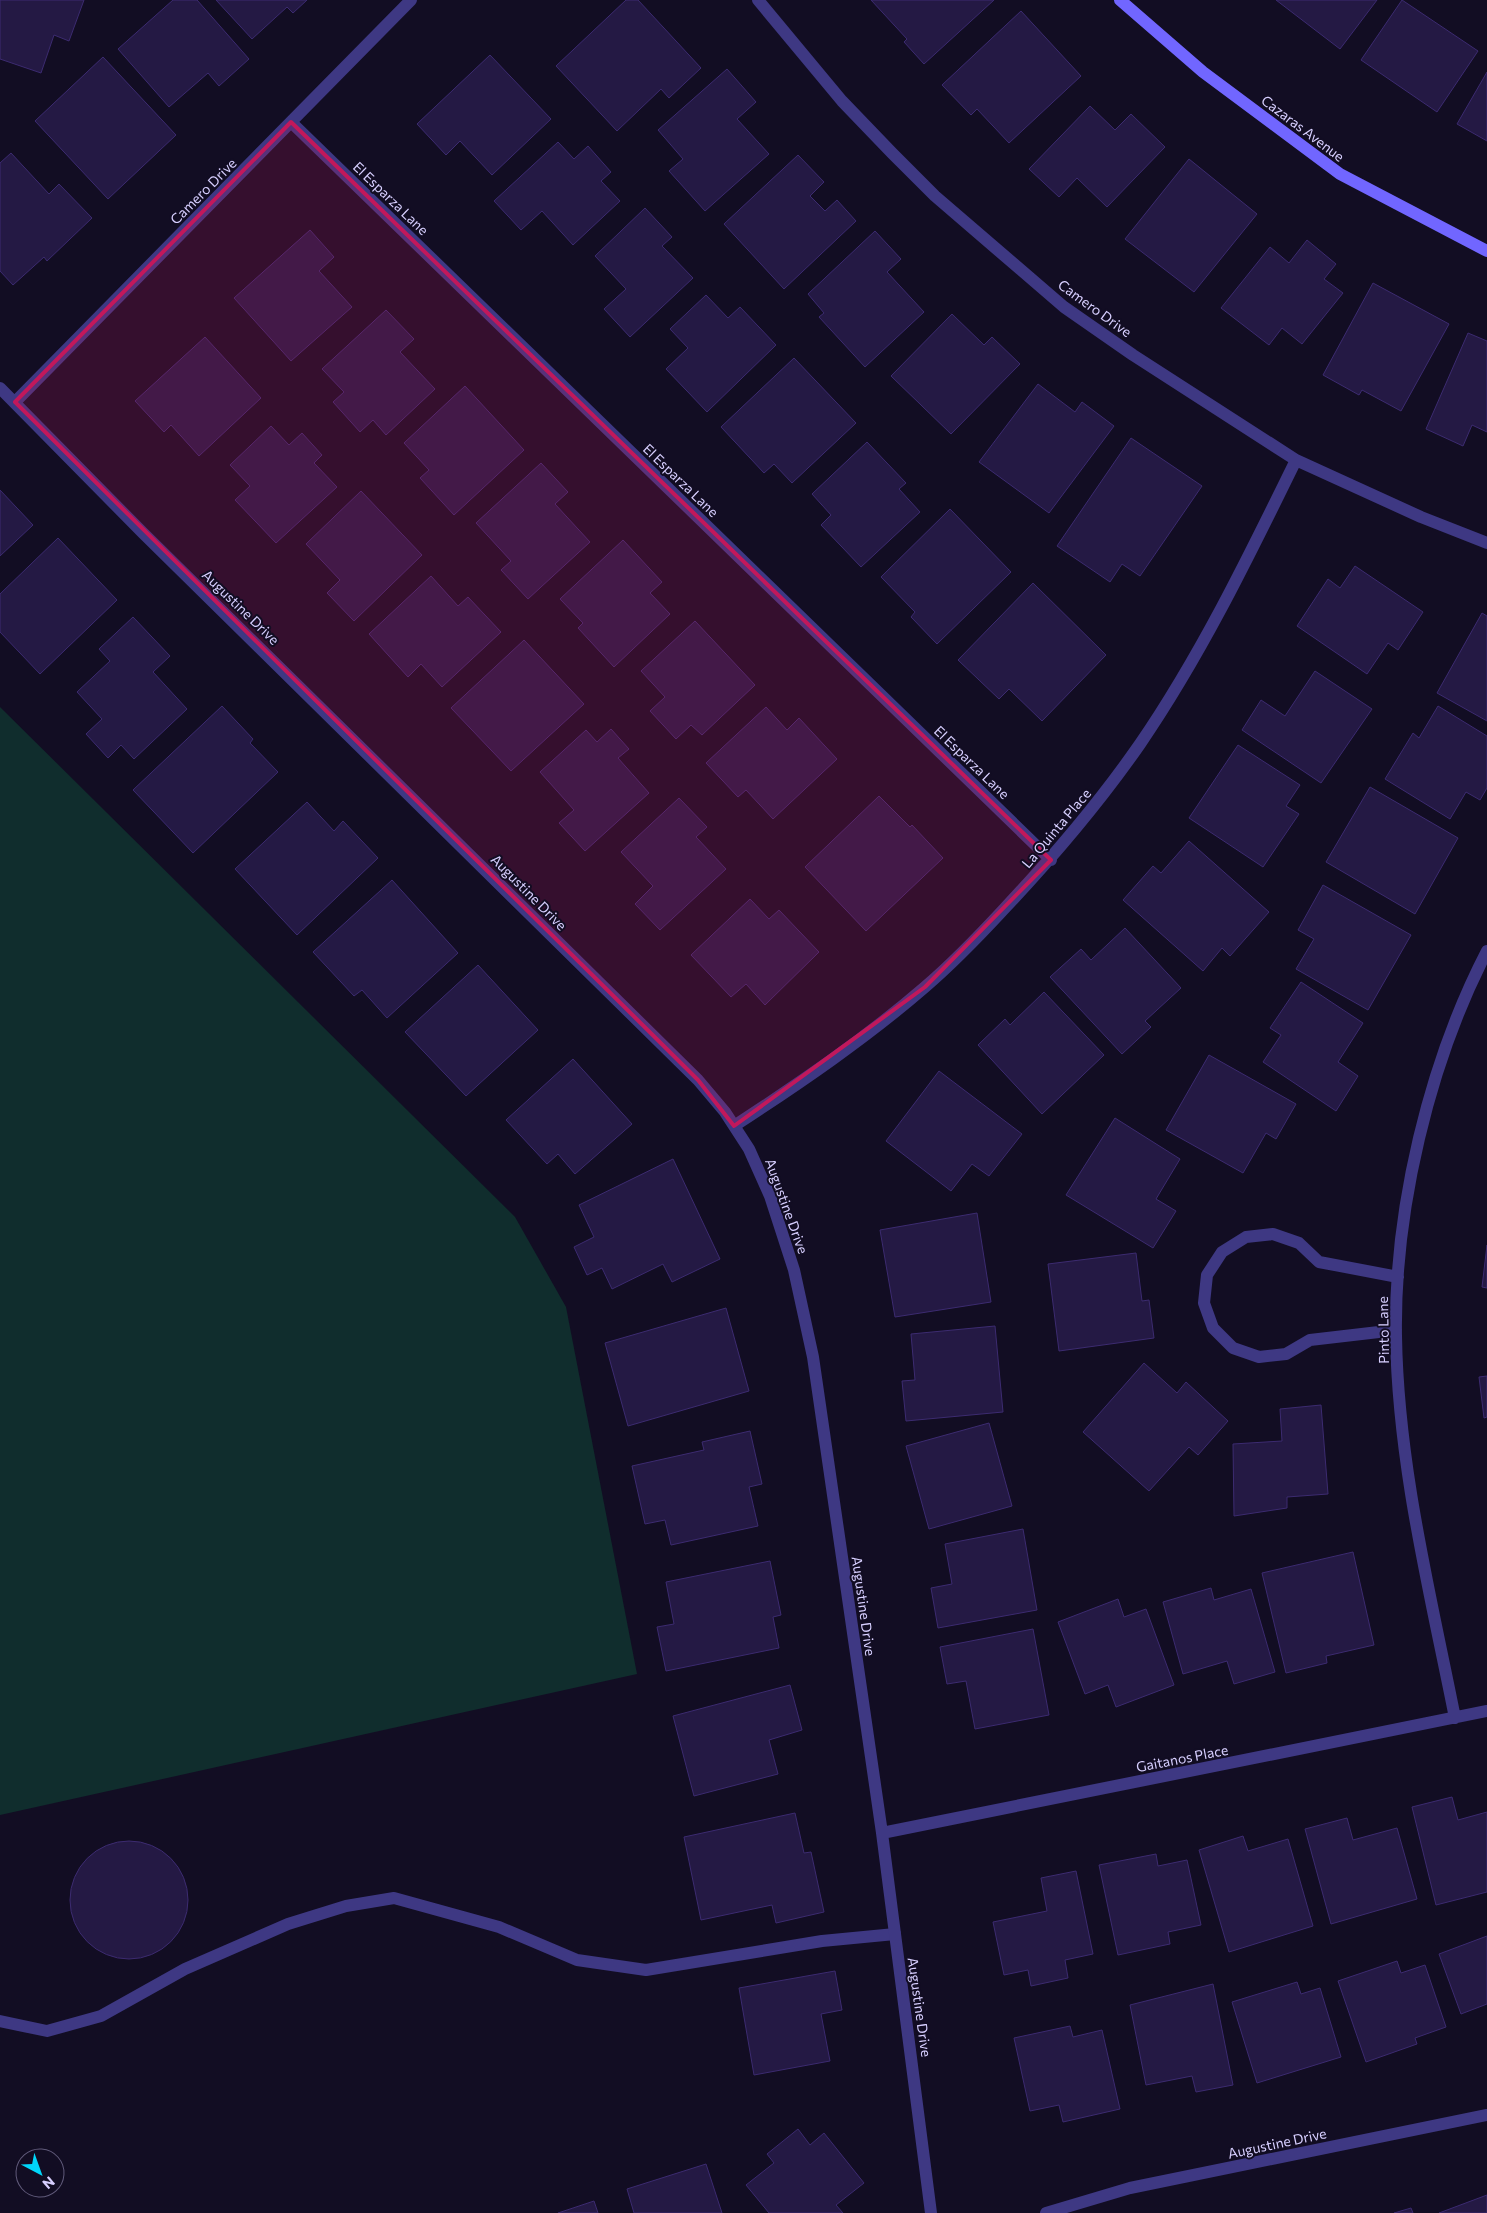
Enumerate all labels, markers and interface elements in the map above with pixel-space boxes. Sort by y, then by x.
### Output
street label: Cazaras Avenue [1258,91,1348,165]
street label: Camero Drive [166,154,240,228]
street label: El Esparza Lane [350,158,432,238]
street label: Camero Drive [1055,276,1135,340]
street label: El Esparza Lane [640,440,722,520]
street label: Augustine Drive [199,566,283,648]
street label: El Esparza Lane [931,722,1013,802]
street label: La Quinta Place [1018,785,1094,871]
street label: Augustine Drive [488,851,570,933]
street label: Augustine Drive [762,1156,812,1256]
street label: Pinto Lane [1374,1296,1392,1364]
street label: Augustine Drive [849,1555,879,1657]
street label: Gaitanos Place [1134,1741,1230,1775]
street label: Augustine Drive [905,1956,935,2058]
street label: Augustine Drive [1226,2124,1328,2162]
north arrow [15,2148,65,2198]
text: N [39,2173,58,2193]

